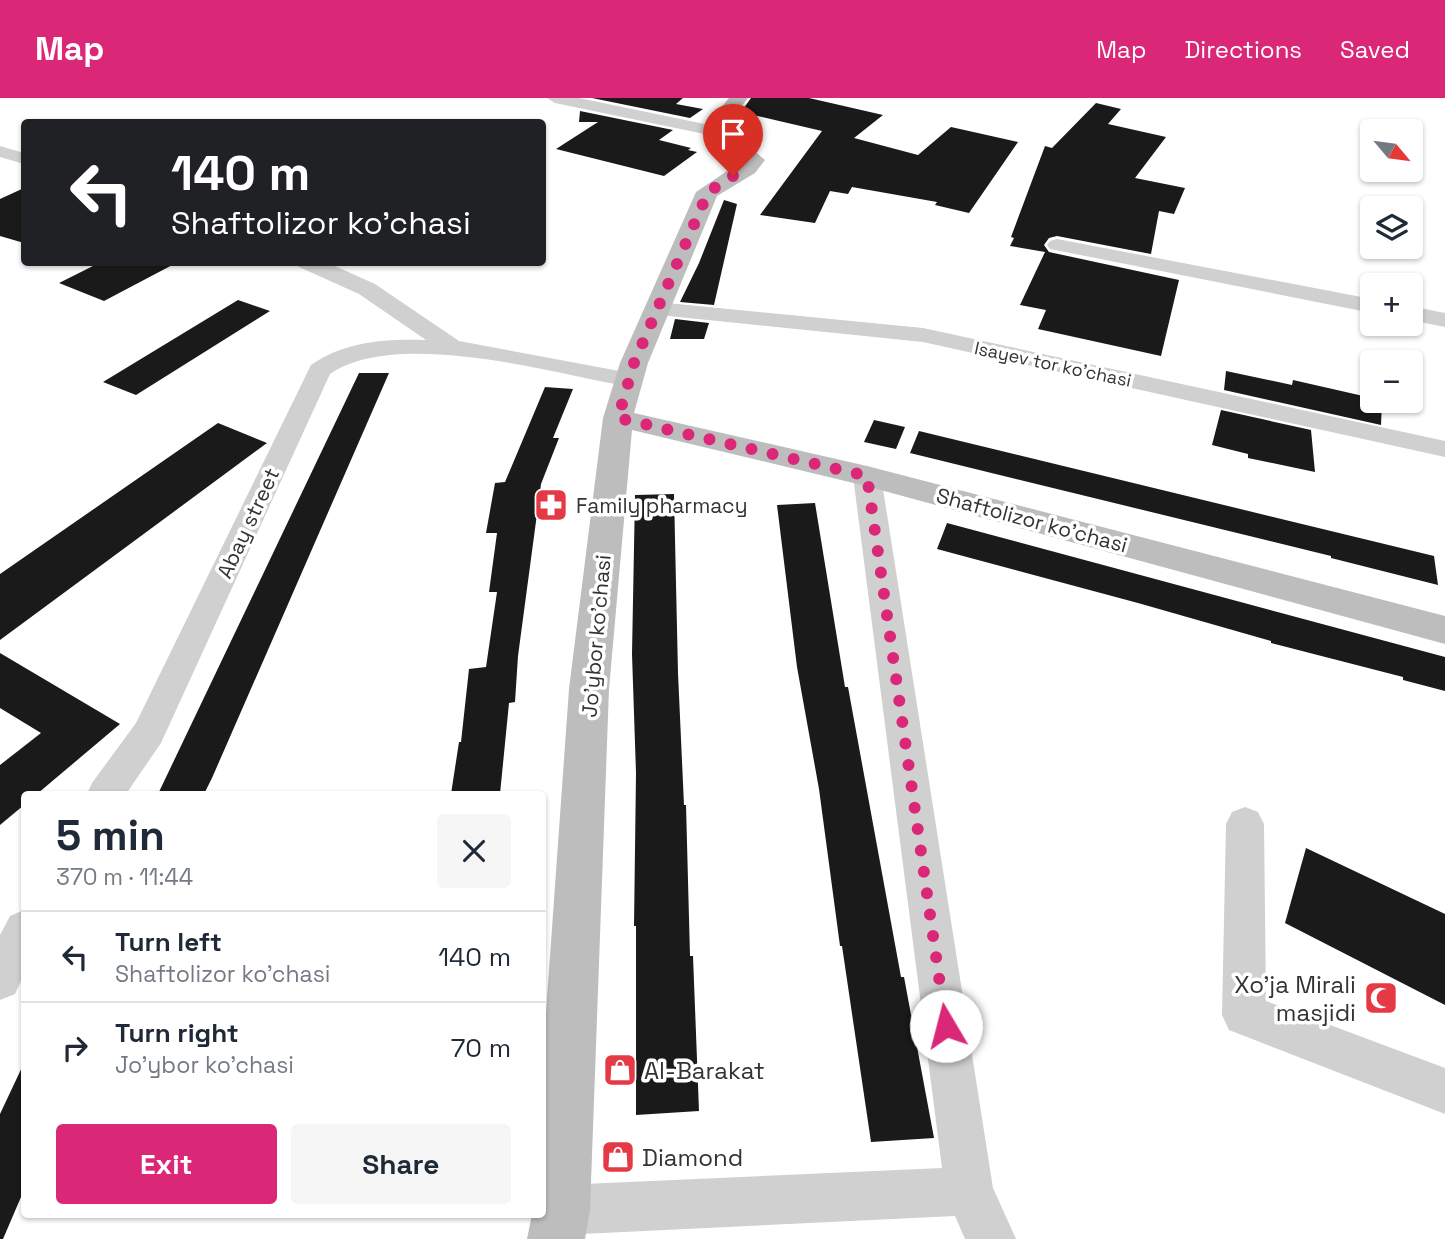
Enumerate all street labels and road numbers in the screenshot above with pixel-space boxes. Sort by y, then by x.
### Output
street label: Isayev tor ko'chasi [972,336,1134,392]
street label: Abay street [211,463,285,583]
street label: Shaftolizor ko'chasi [933,482,1131,558]
street label: Jo'ybor ko'chasi [575,553,617,719]

